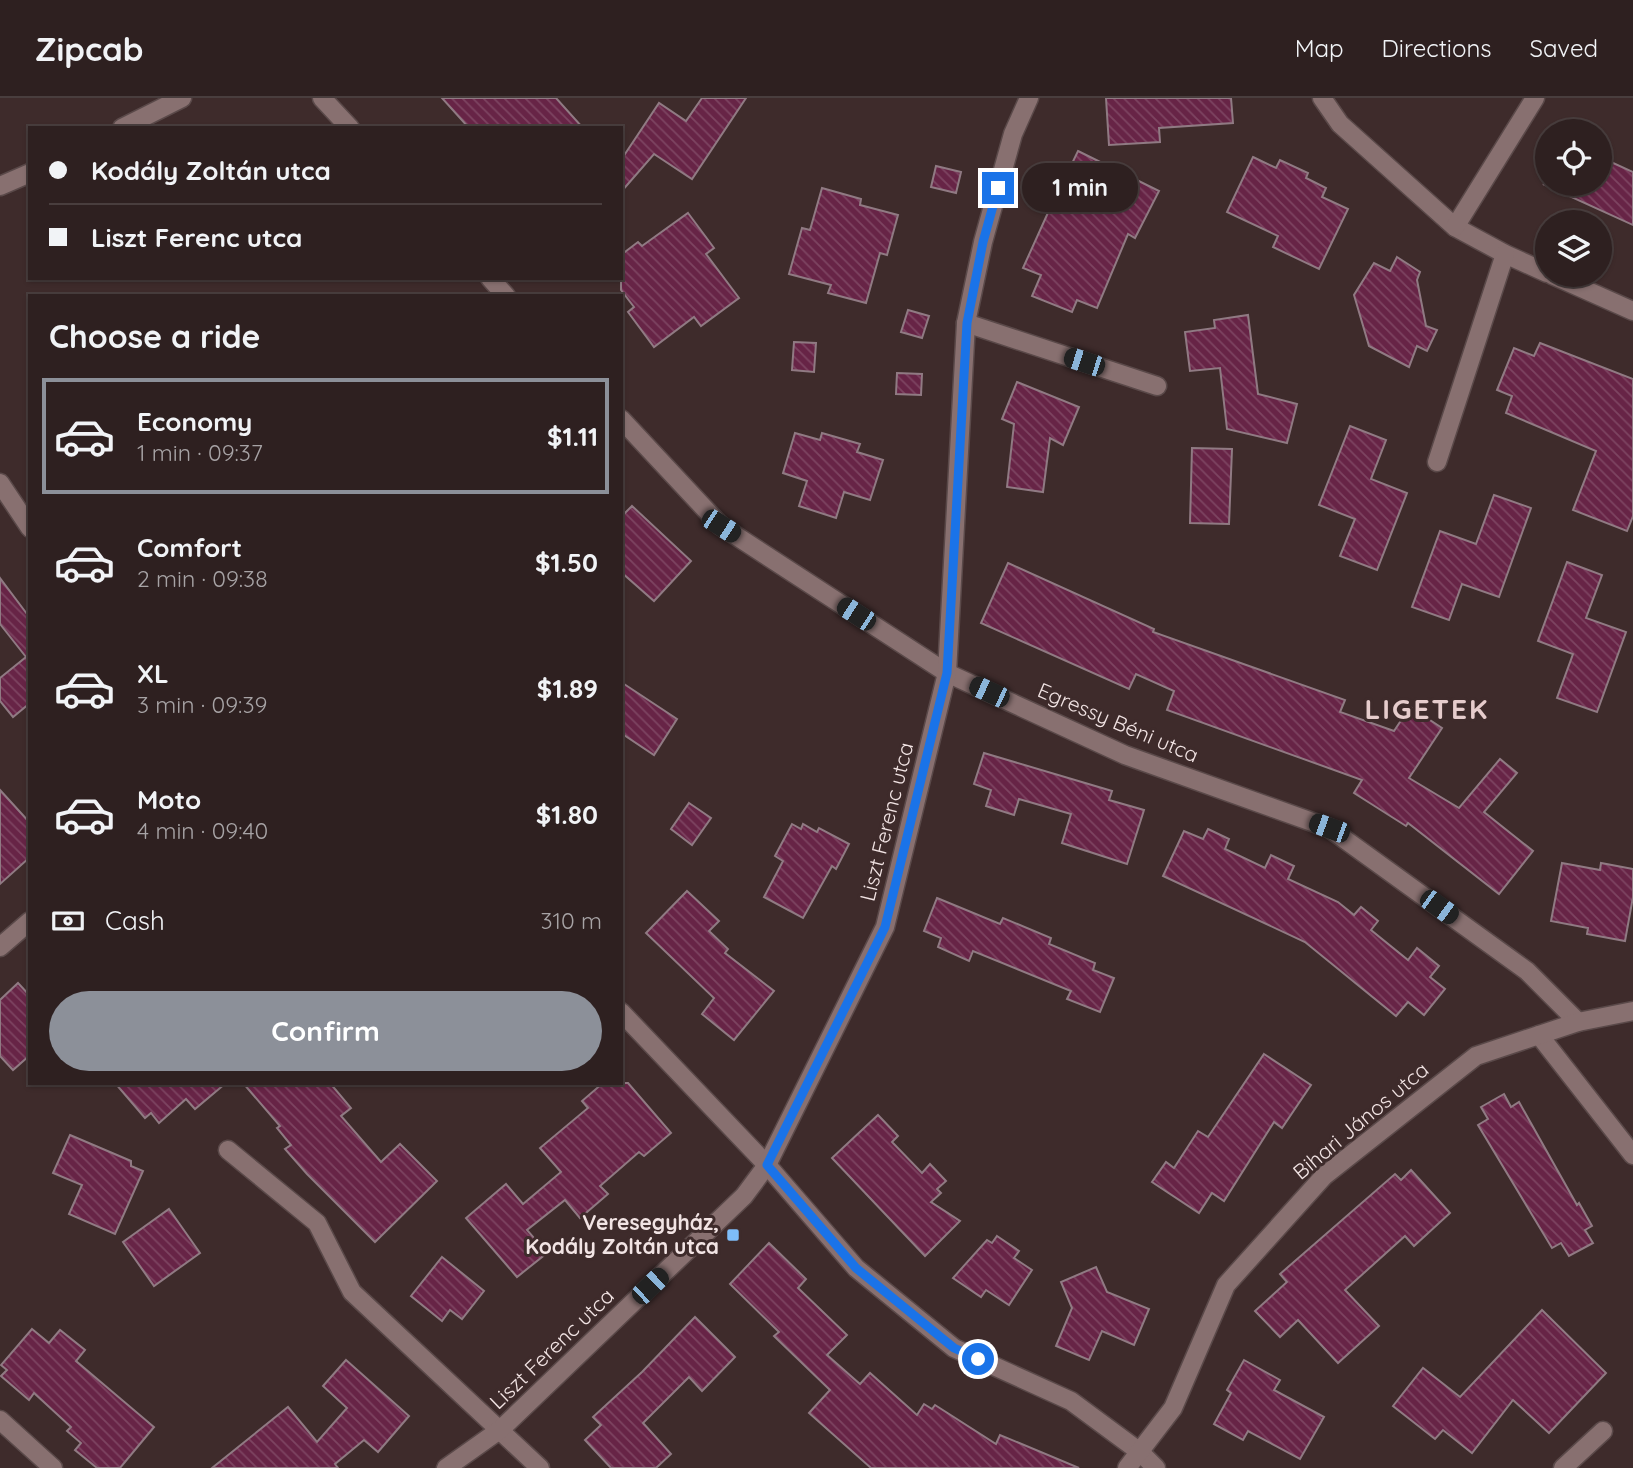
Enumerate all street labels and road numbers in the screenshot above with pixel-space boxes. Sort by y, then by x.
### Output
street label: Egressy Béni utca [1034,676,1203,768]
street label: Liszt Ferenc utca [854,740,918,904]
street label: Bihari János utca [1287,1056,1433,1184]
street label: Liszt Ferenc utca [484,1282,619,1414]

